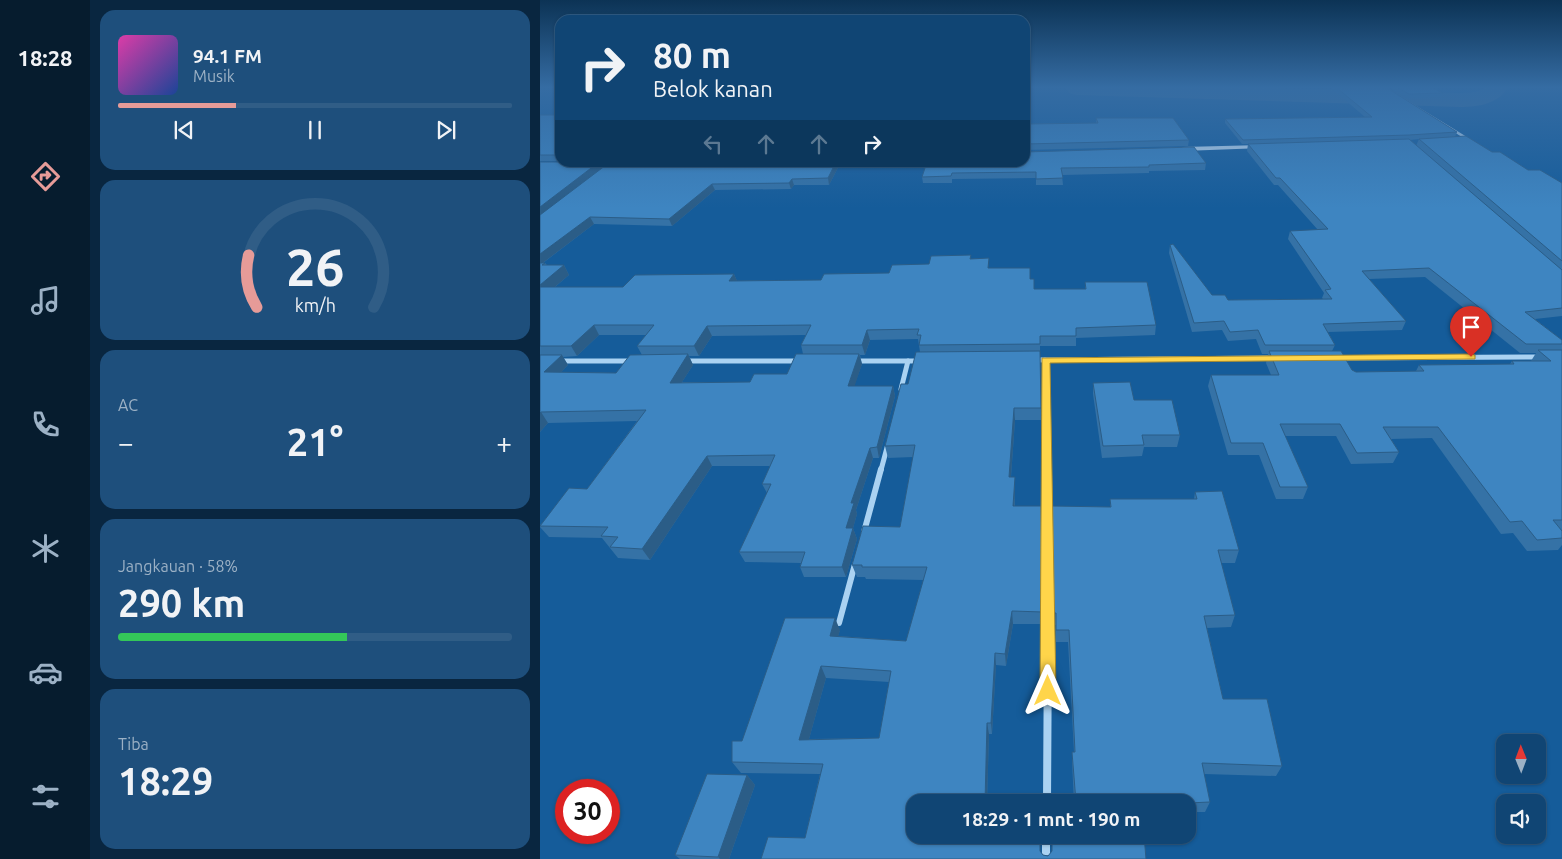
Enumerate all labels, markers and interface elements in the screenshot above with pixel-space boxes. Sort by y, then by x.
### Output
icon: right [570,35,635,100]
text: 80 m [653,35,731,75]
text: 18:28 [17,45,73,70]
text: 94.1 FM [193,45,262,67]
text: Musik [193,67,235,85]
text: Belok kanan [653,76,773,101]
icon: previous [170,116,198,144]
icon: pause [301,116,329,144]
icon: next [432,116,460,144]
icon: left [699,130,727,158]
icon: ahead [752,130,780,158]
icon: ahead [805,130,833,158]
icon: right [858,130,886,158]
icon: directions [28,159,63,194]
text: 26 [286,238,344,296]
icon: music [28,283,63,318]
text: km/h [294,295,336,315]
pin [1450,306,1492,357]
icon: arrive [1457,313,1485,341]
text: AC [118,396,138,414]
icon: phone [28,407,63,442]
text: 21° [287,421,343,463]
text: − [118,427,134,458]
text: + [496,427,512,458]
icon: climate [28,531,63,566]
text: Jangkauan · 58% [118,557,238,575]
text: 290 km [118,582,245,624]
icon: car [28,655,63,690]
position arrow [1021,664,1073,716]
north arrow [1496,734,1546,784]
map controls [1496,734,1546,844]
text: Tiba [118,735,149,753]
text: 18:29 [118,760,213,802]
icon: filters [28,779,63,814]
speed limit sign: 30 [555,779,620,844]
button: sound [1496,794,1546,844]
text: 18:29 · 1 mnt · 190 m [962,808,1140,830]

